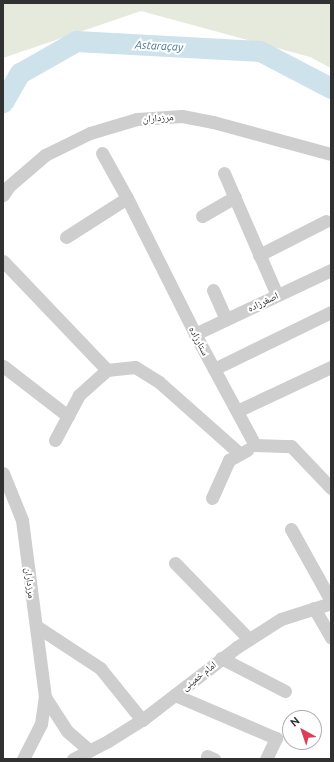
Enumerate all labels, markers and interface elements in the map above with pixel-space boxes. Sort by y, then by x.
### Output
water label: Astaraçay [135,38,183,54]
street label: مرزداران [142,111,174,125]
street label: اصغرزاده [246,290,280,314]
street label: ستارزاده [186,324,212,358]
street label: مرزداران [22,567,38,599]
street label: امام خمینی [179,659,219,693]
north arrow [282,710,322,750]
text: N [288,714,302,729]

